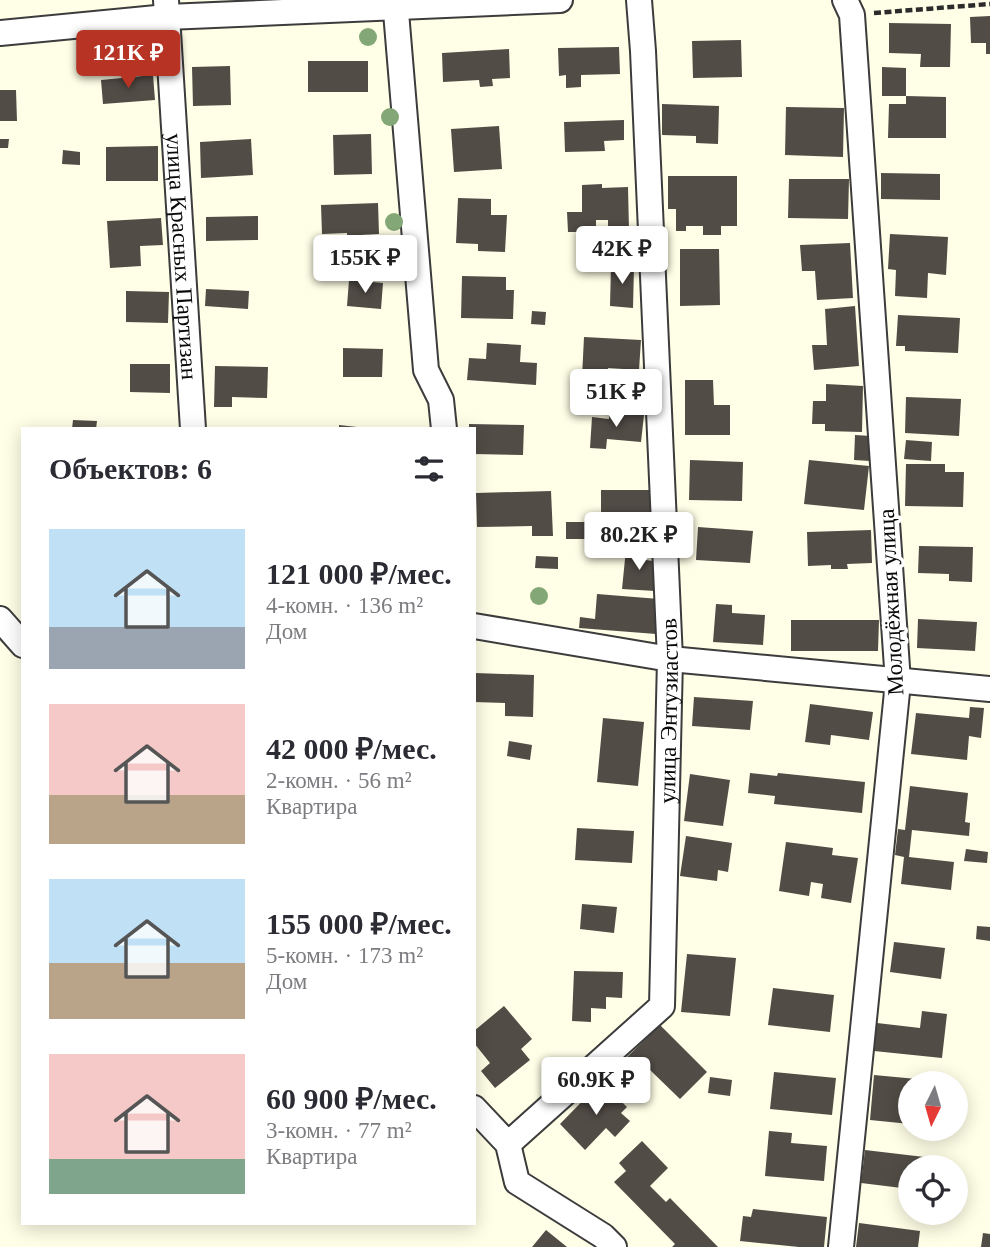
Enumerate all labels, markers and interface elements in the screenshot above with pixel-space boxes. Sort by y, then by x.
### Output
pin: 121K ₽ [71,31,185,90]
text: 121K ₽ [92,40,164,65]
street label: улица Красных Партизан [162,132,202,380]
pin: 42K ₽ [573,226,671,286]
pin: 155K ₽ [308,236,422,295]
text: 42K ₽ [592,236,652,261]
text: 155K ₽ [329,245,401,270]
pin: 51K ₽ [567,370,665,429]
text: 51K ₽ [586,379,646,404]
icon: filters [410,450,448,488]
text: Объектов: 6 [49,452,212,485]
street label: Молодёжная улица [874,508,908,696]
pin: 80.2K ₽ [574,512,704,572]
text: 80.2K ₽ [600,522,678,547]
icon: home [105,557,189,641]
text: 121 000 ₽/мес. [266,557,452,590]
text: 4-комн. · 136 m² [266,593,423,618]
street label: улица Энтузиастов [654,618,683,804]
text: Дом [266,619,307,644]
icon: home [105,732,189,816]
text: 42 000 ₽/мес. [266,732,437,765]
text: 2-комн. · 56 m² [266,768,412,793]
text: Квартира [266,794,357,819]
icon: home [105,907,189,991]
text: 155 000 ₽/мес. [266,907,452,940]
text: 5-комн. · 173 m² [266,943,423,968]
text: Дом [266,969,307,994]
pin: 60.9K ₽ [531,1058,661,1117]
text: 60.9K ₽ [557,1067,635,1092]
north arrow [898,1071,968,1141]
map controls [898,1071,968,1225]
icon: home [105,1082,189,1166]
text: 60 900 ₽/мес. [266,1082,437,1115]
text: 3-комн. · 77 m² [266,1118,412,1143]
text: Квартира [266,1144,357,1169]
button: locate [898,1155,968,1225]

